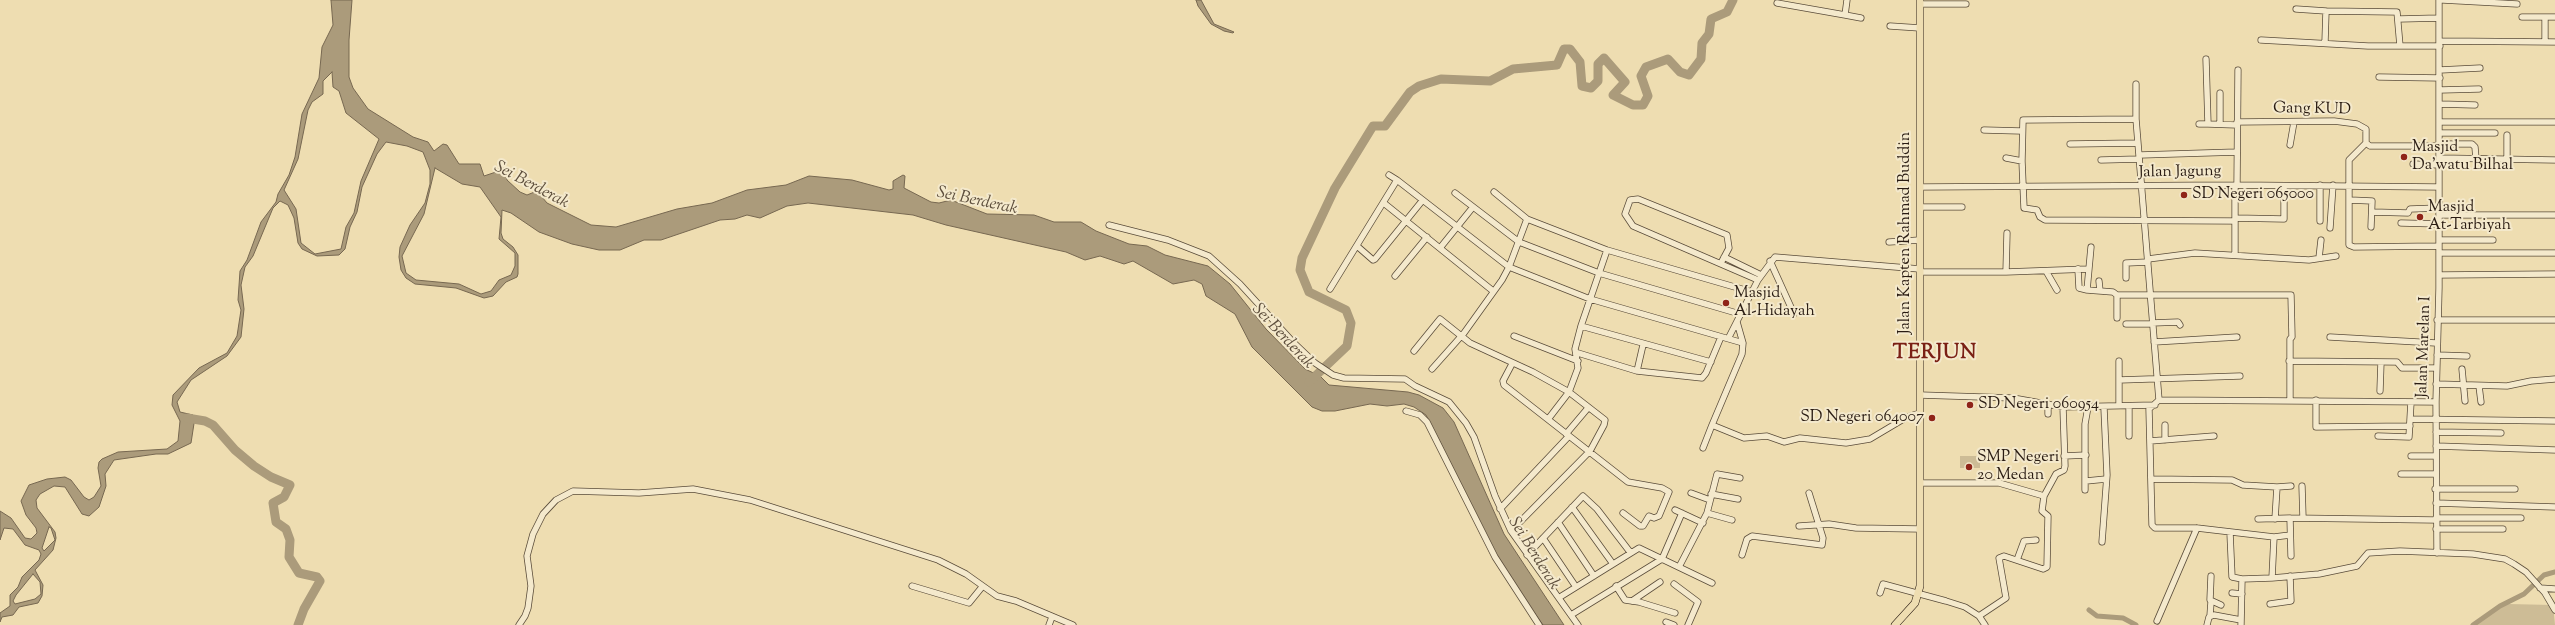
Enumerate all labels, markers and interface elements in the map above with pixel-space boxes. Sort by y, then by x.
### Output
street label: Gang KUD [2273,100,2351,120]
street label: Jalan Kapten Rahmad Buddin [1896,132,1916,334]
place label: Masjid Da'watu Bilhal [2412,138,2513,176]
marker: Masjid Da'watu Bilhal [2399,152,2409,162]
water label: Sei Berderak [490,158,572,214]
street label: Jalan Jagung [2139,163,2221,183]
water label: Sei Berderak [935,183,1019,221]
place label: SD Negeri 065000 [2192,185,2314,205]
marker: SD Negeri 065000 [2179,190,2189,200]
place label: Masjid At-Tarbiyah [2428,198,2511,236]
marker: Masjid At-Tarbiyah [2415,212,2425,222]
place label: Masjid Al-Hidayah [1734,284,1815,322]
street label: Jalan Marelan I [2414,296,2436,398]
marker: Masjid Al-Hidayah [1721,298,1731,308]
water label: Sei Berderak [1247,300,1317,374]
district label: TERJUN [1893,343,1977,367]
place label: SD Negeri 060954 [1978,395,2099,415]
marker: SD Negeri 060954 [1965,400,1975,410]
place label: SD Negeri 064007 [1800,408,1924,428]
marker: SD Negeri 064007 [1927,413,1937,423]
place label: SMP Negeri 20 Medan [1977,448,2059,486]
marker: SMP Negeri 20 Medan [1964,462,1974,472]
water label: Sei Berderak [1503,514,1563,594]

